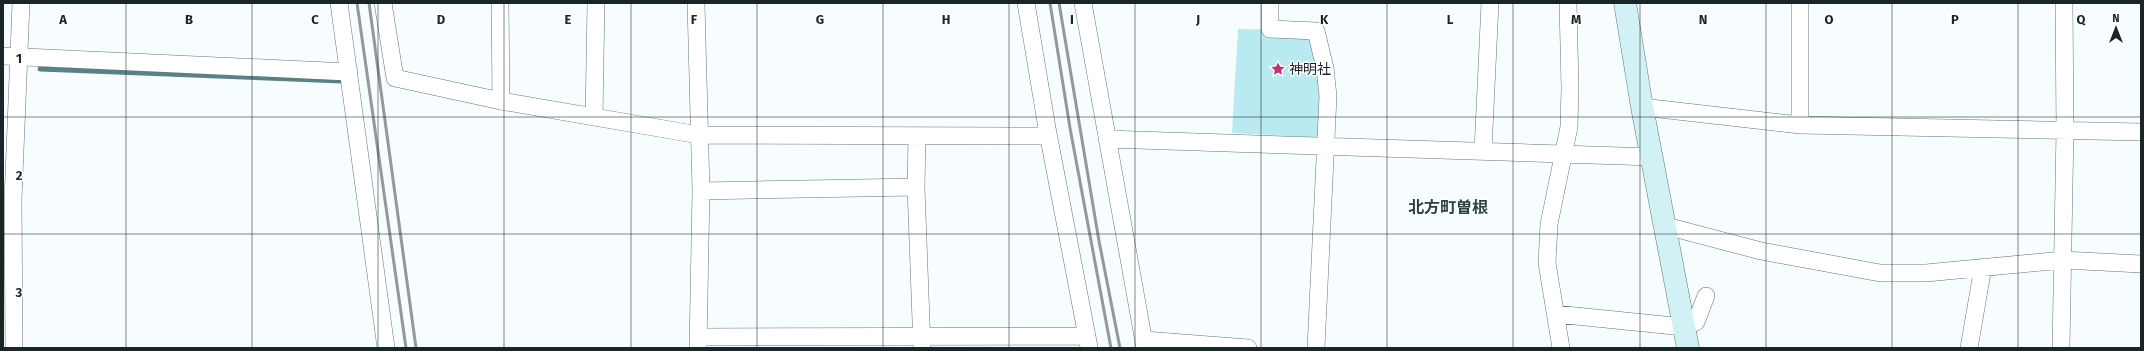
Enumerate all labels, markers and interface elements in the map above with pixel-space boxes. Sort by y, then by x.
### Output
north arrow [2096,8,2136,48]
text: A [58,12,67,27]
text: B [185,12,193,27]
text: C [311,12,319,27]
text: D [437,12,446,27]
text: E [565,12,572,27]
text: F [691,12,698,27]
text: G [816,12,824,27]
text: H [942,12,950,27]
text: I [1070,12,1074,27]
text: J [1195,12,1200,27]
text: K [1320,12,1329,27]
text: L [1447,12,1454,27]
text: M [1571,12,1581,27]
text: N [1699,12,1707,27]
text: O [1825,12,1834,27]
text: P [1951,12,1959,27]
text: Q [2077,12,2087,27]
text: N [2112,12,2120,25]
text: 1 [16,51,22,66]
place icon: 神明社 [1270,61,1286,77]
place label: 神明社 [1289,61,1331,78]
text: 2 [16,168,23,183]
district label: 北方町曽根 [1408,198,1488,217]
text: 3 [15,285,23,300]

